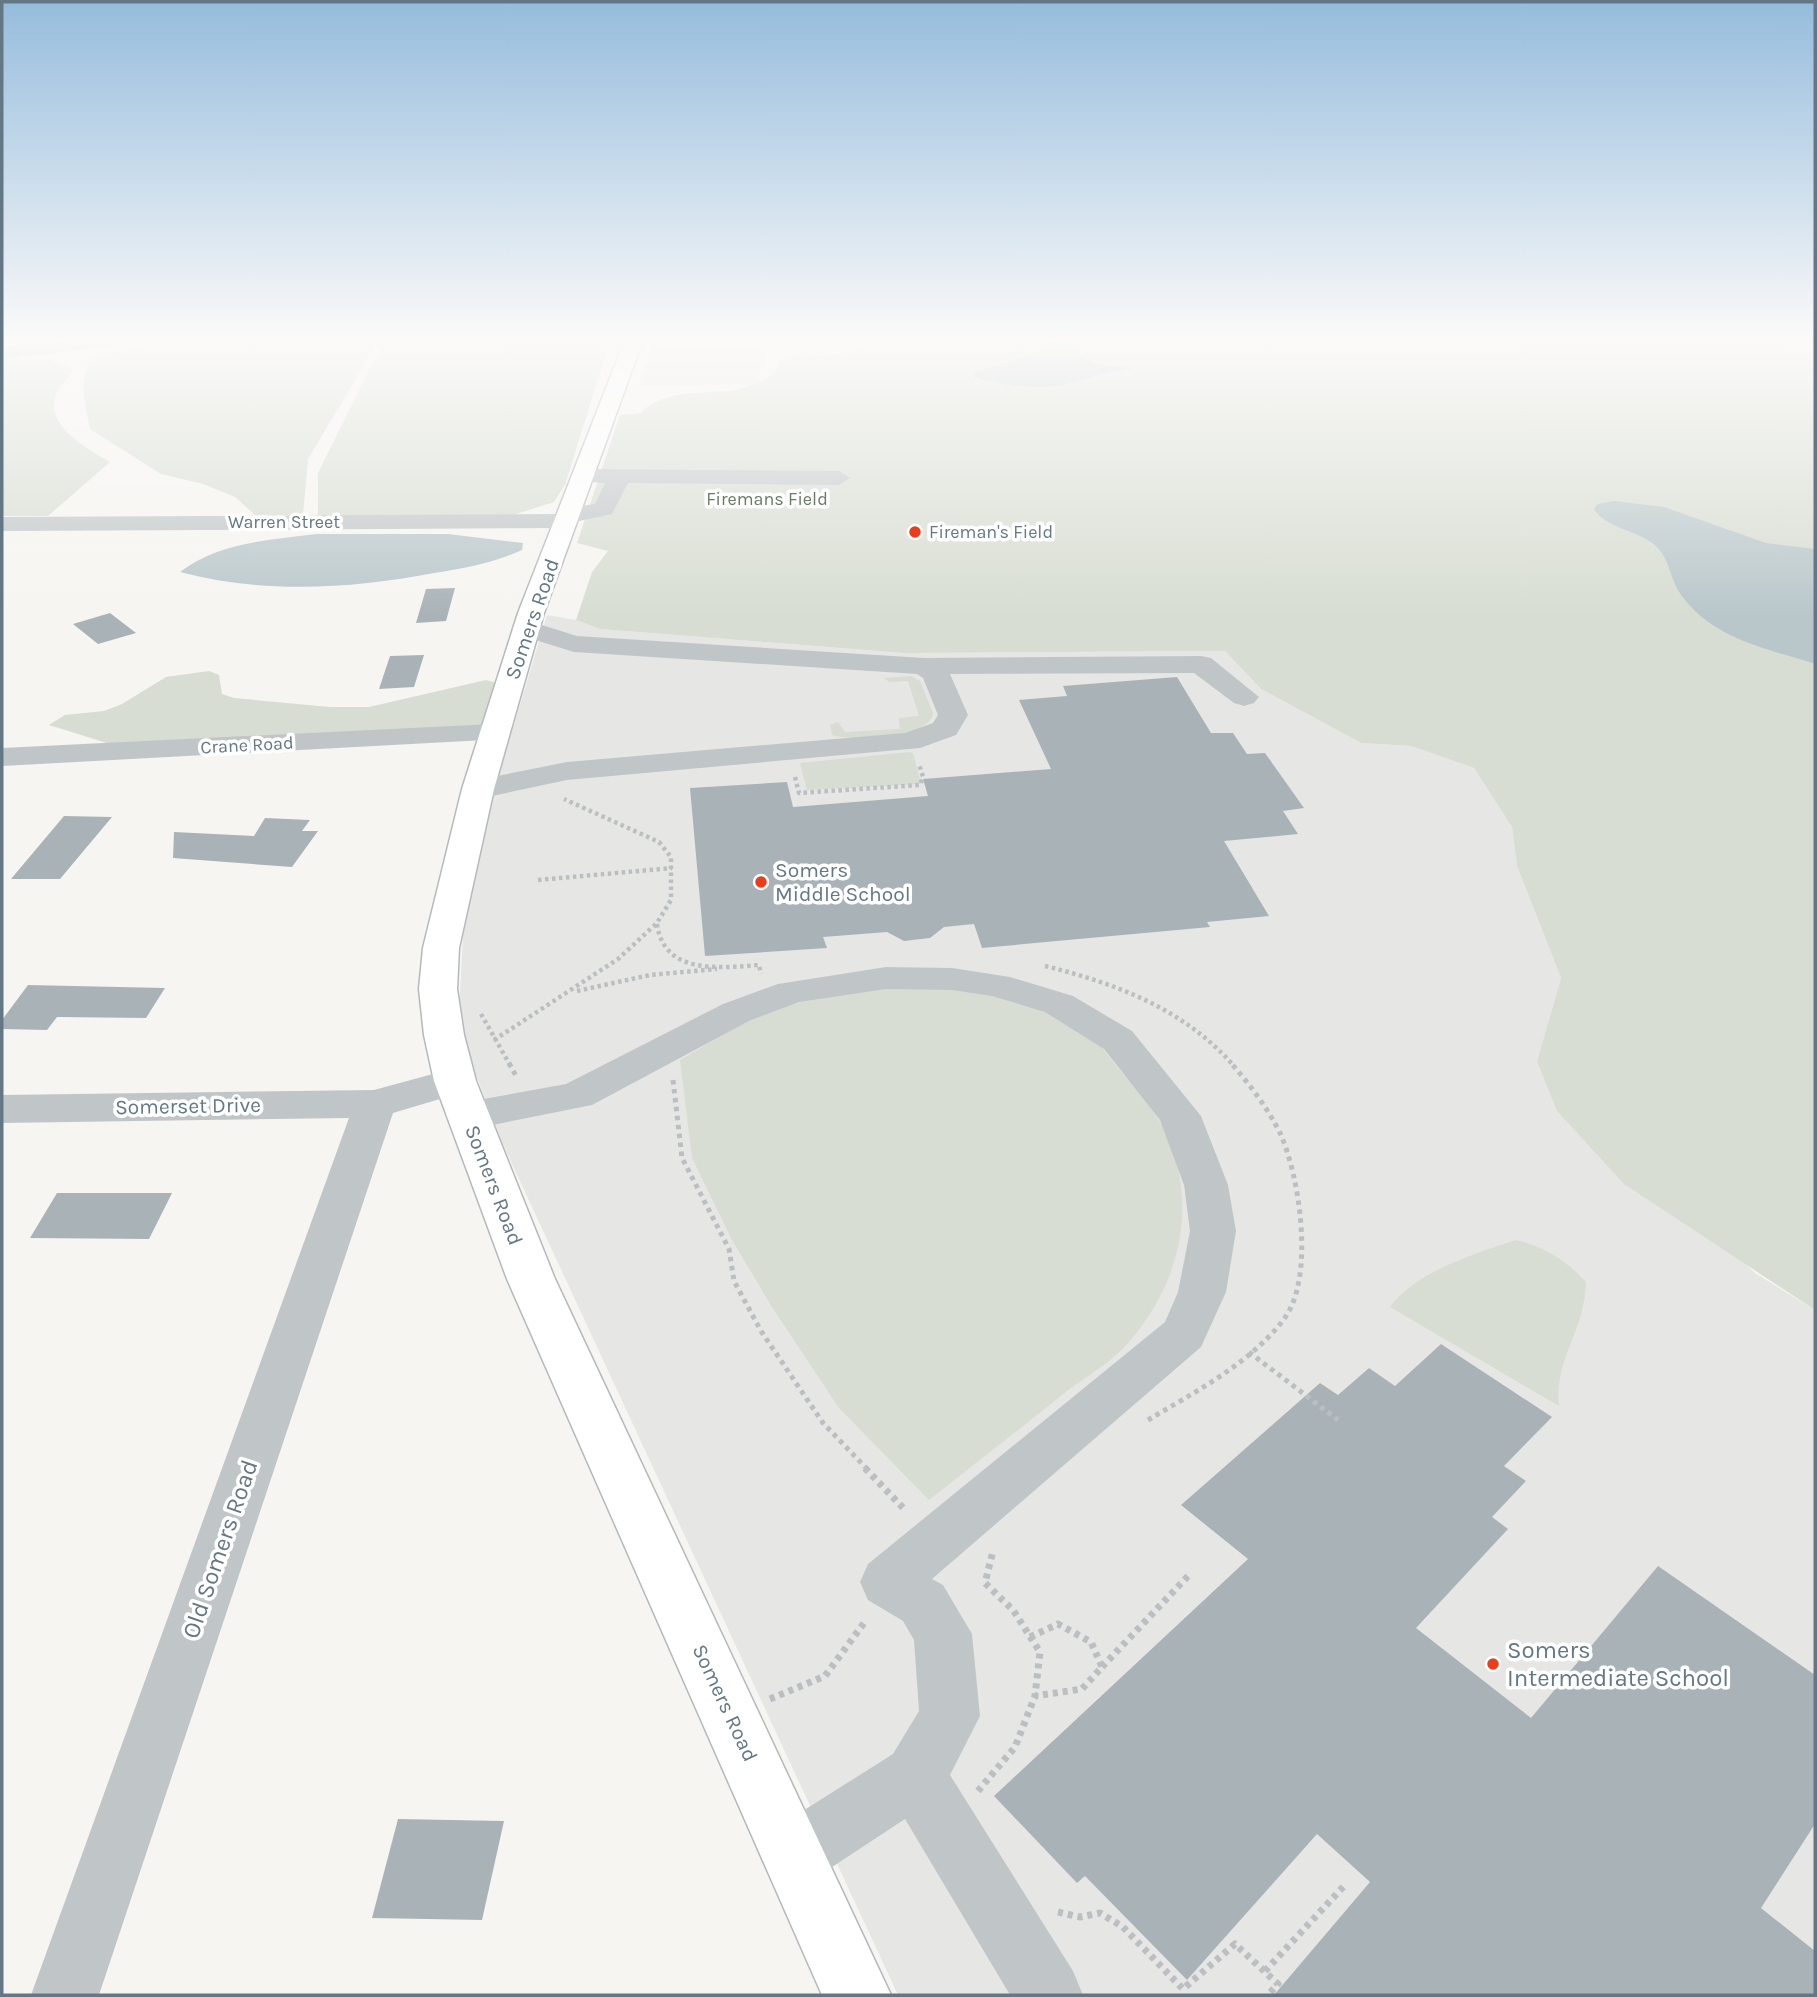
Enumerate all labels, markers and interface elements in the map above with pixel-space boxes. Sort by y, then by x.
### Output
park label: Firemans Field [706,488,828,510]
street label: Warren Street [228,511,340,533]
place label: Fireman's Field [929,521,1053,543]
marker: Fireman's Field [907,524,923,540]
street label: Somers Road [500,555,564,683]
street label: Crane Road [200,732,294,758]
place label: Somers Middle School [775,858,911,906]
marker: Somers Middle School [753,874,769,890]
street label: Somerset Drive [115,1093,261,1119]
street label: Somers Road [460,1122,528,1248]
street label: Old Somers Road [176,1456,264,1642]
place label: Somers Intermediate School [1507,1636,1729,1692]
street label: Somers Road [687,1641,763,1765]
marker: Somers Intermediate School [1485,1656,1501,1672]

